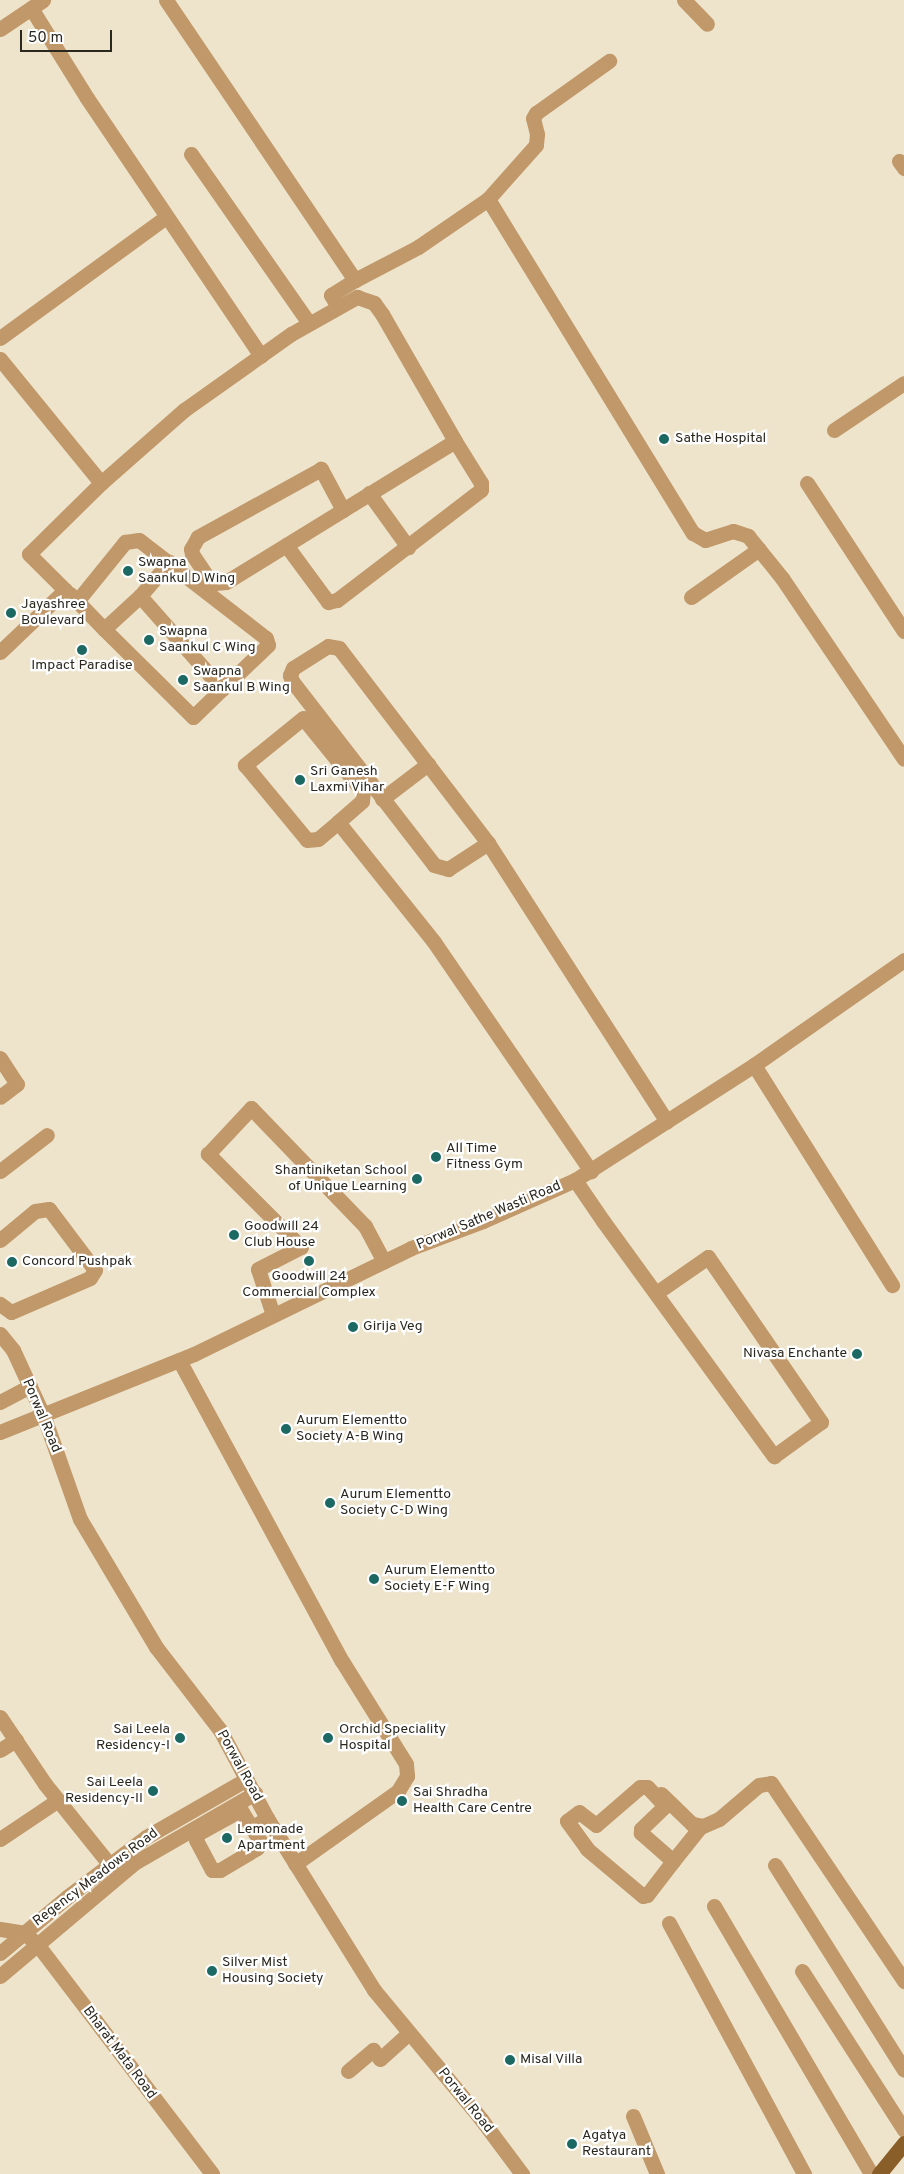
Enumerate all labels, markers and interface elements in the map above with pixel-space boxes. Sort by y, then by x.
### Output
scale bar [22,20,115,52]
text: 50 m [28,29,63,48]
place label: Sathe Hospital [675,431,766,447]
marker: Sathe Hospital [657,432,671,446]
place label: Swapna Saankul D Wing [138,555,235,588]
marker: Swapna Saankul D Wing [122,565,134,577]
place label: Jayashree Boulevard [21,597,86,630]
marker: Jayashree Boulevard [5,607,17,619]
place label: Swapna Saankul C Wing [159,624,256,656]
marker: Swapna Saankul C Wing [143,634,155,646]
marker: Impact Paradise [76,644,88,656]
place label: Impact Paradise [31,658,133,674]
place label: Swapna Saankul B Wing [193,664,290,696]
marker: Swapna Saankul B Wing [177,674,189,686]
place label: Sri Ganesh Laxmi Vihar [310,764,385,796]
marker: Sri Ganesh Laxmi Vihar [294,774,306,786]
place label: All Time Fitness Gym [446,1141,523,1174]
marker: All Time Fitness Gym [430,1151,442,1163]
place label: Shantiniketan School of Unique Learning [274,1163,407,1196]
marker: Shantiniketan School of Unique Learning [411,1173,423,1185]
street label: Porwal Sathe Wasti Road [414,1178,564,1254]
place label: Goodwill 24 Club House [244,1219,319,1252]
marker: Goodwill 24 Club House [228,1229,240,1241]
place label: Concord Pushpak [22,1254,132,1270]
marker: Goodwill 24 Commercial Complex [303,1255,315,1267]
marker: Concord Pushpak [6,1256,18,1268]
place label: Goodwill 24 Commercial Complex [242,1269,376,1302]
place label: Girija Veg [363,1319,423,1335]
marker: Girija Veg [347,1321,359,1333]
place label: Nivasa Enchante [743,1346,847,1362]
marker: Nivasa Enchante [851,1348,863,1360]
street label: Porwal Road [18,1377,64,1455]
place label: Aurum Elementto Society A-B Wing [296,1413,407,1445]
marker: Aurum Elementto Society A-B Wing [280,1423,292,1435]
place label: Aurum Elementto Society C-D Wing [340,1487,451,1520]
marker: Aurum Elementto Society C-D Wing [324,1497,336,1509]
place label: Aurum Elementto Society E-F Wing [384,1563,495,1595]
marker: Aurum Elementto Society E-F Wing [368,1573,380,1585]
place label: Sai Leela Residency-I [96,1722,170,1754]
place label: Orchid Speciality Hospital [339,1722,446,1754]
street label: Porwal Road [213,1728,265,1804]
marker: Orchid Speciality Hospital [321,1731,335,1745]
marker: Sai Leela Residency-I [174,1732,186,1744]
place label: Sai Leela Residency-II [65,1775,143,1808]
marker: Sai Leela Residency-II [147,1785,159,1797]
place label: Sai Shradha Health Care Centre [413,1785,532,1818]
marker: Sai Shradha Health Care Centre [395,1794,409,1808]
place label: Lemonade Apartment [237,1822,305,1854]
street label: Regency Meadows Road [30,1825,162,1931]
marker: Lemonade Apartment [221,1832,233,1844]
place label: Silver Mist Housing Society [222,1955,323,1988]
marker: Silver Mist Housing Society [206,1965,218,1977]
street label: Bharat Mata Road [79,2003,159,2103]
place label: Misal Villa [520,2052,583,2068]
marker: Misal Villa [504,2054,516,2066]
street label: Porwal Road [434,2065,496,2137]
place label: Agatya Restaurant [582,2128,651,2160]
marker: Agatya Restaurant [566,2138,578,2150]

